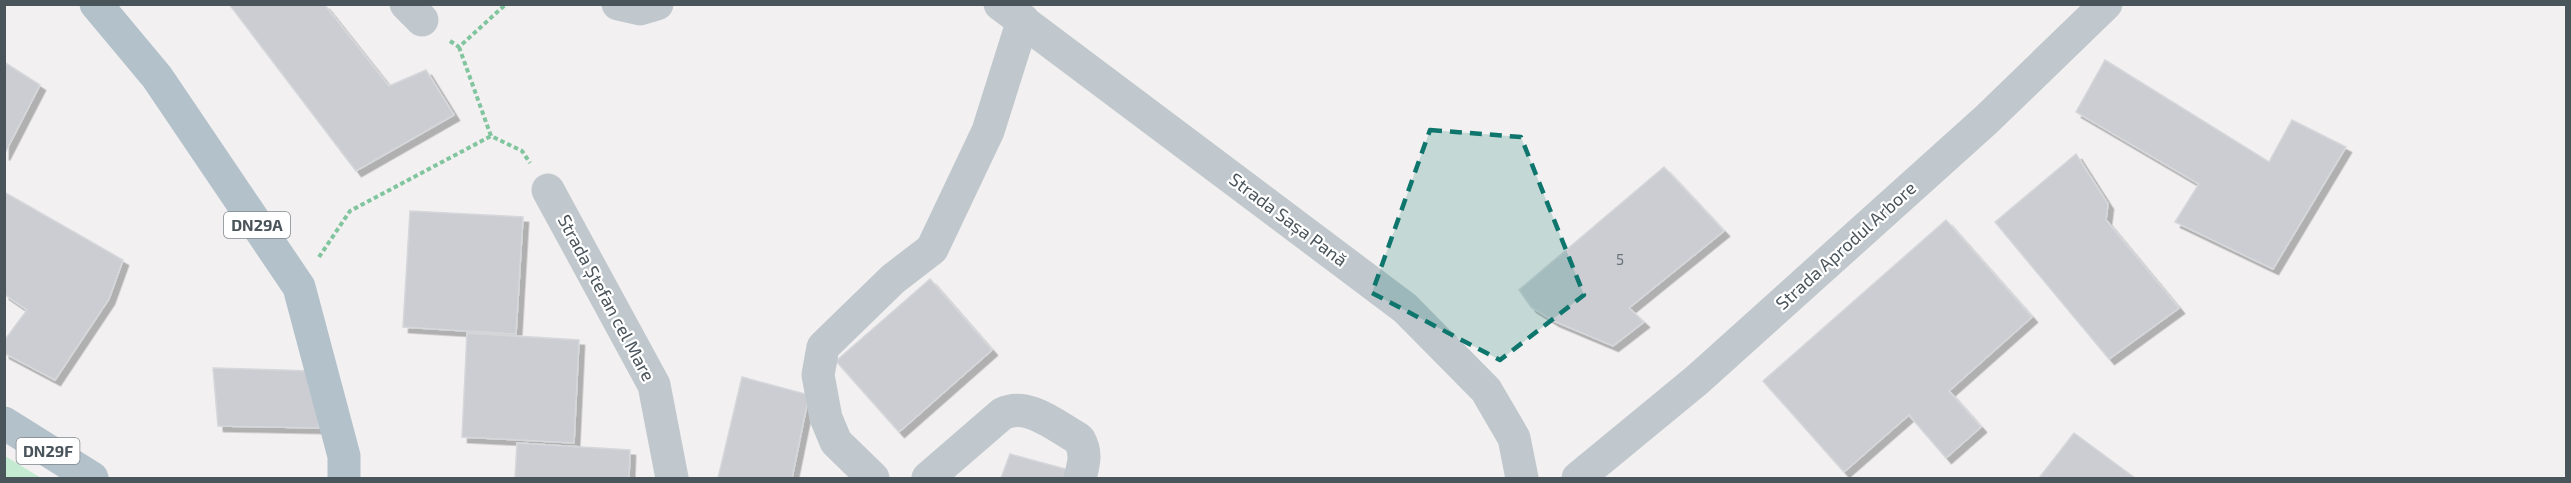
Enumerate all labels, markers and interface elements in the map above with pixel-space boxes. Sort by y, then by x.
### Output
street label: Strada Sașa Pană [1225,168,1352,271]
street label: Strada Aprodul Arbore [1771,176,1920,314]
street label: Strada Ștefan cel Mare [553,211,660,385]
road number: DN29A [224,212,290,238]
house number: 5 [1616,250,1624,268]
road number: DN29F [16,438,80,464]

